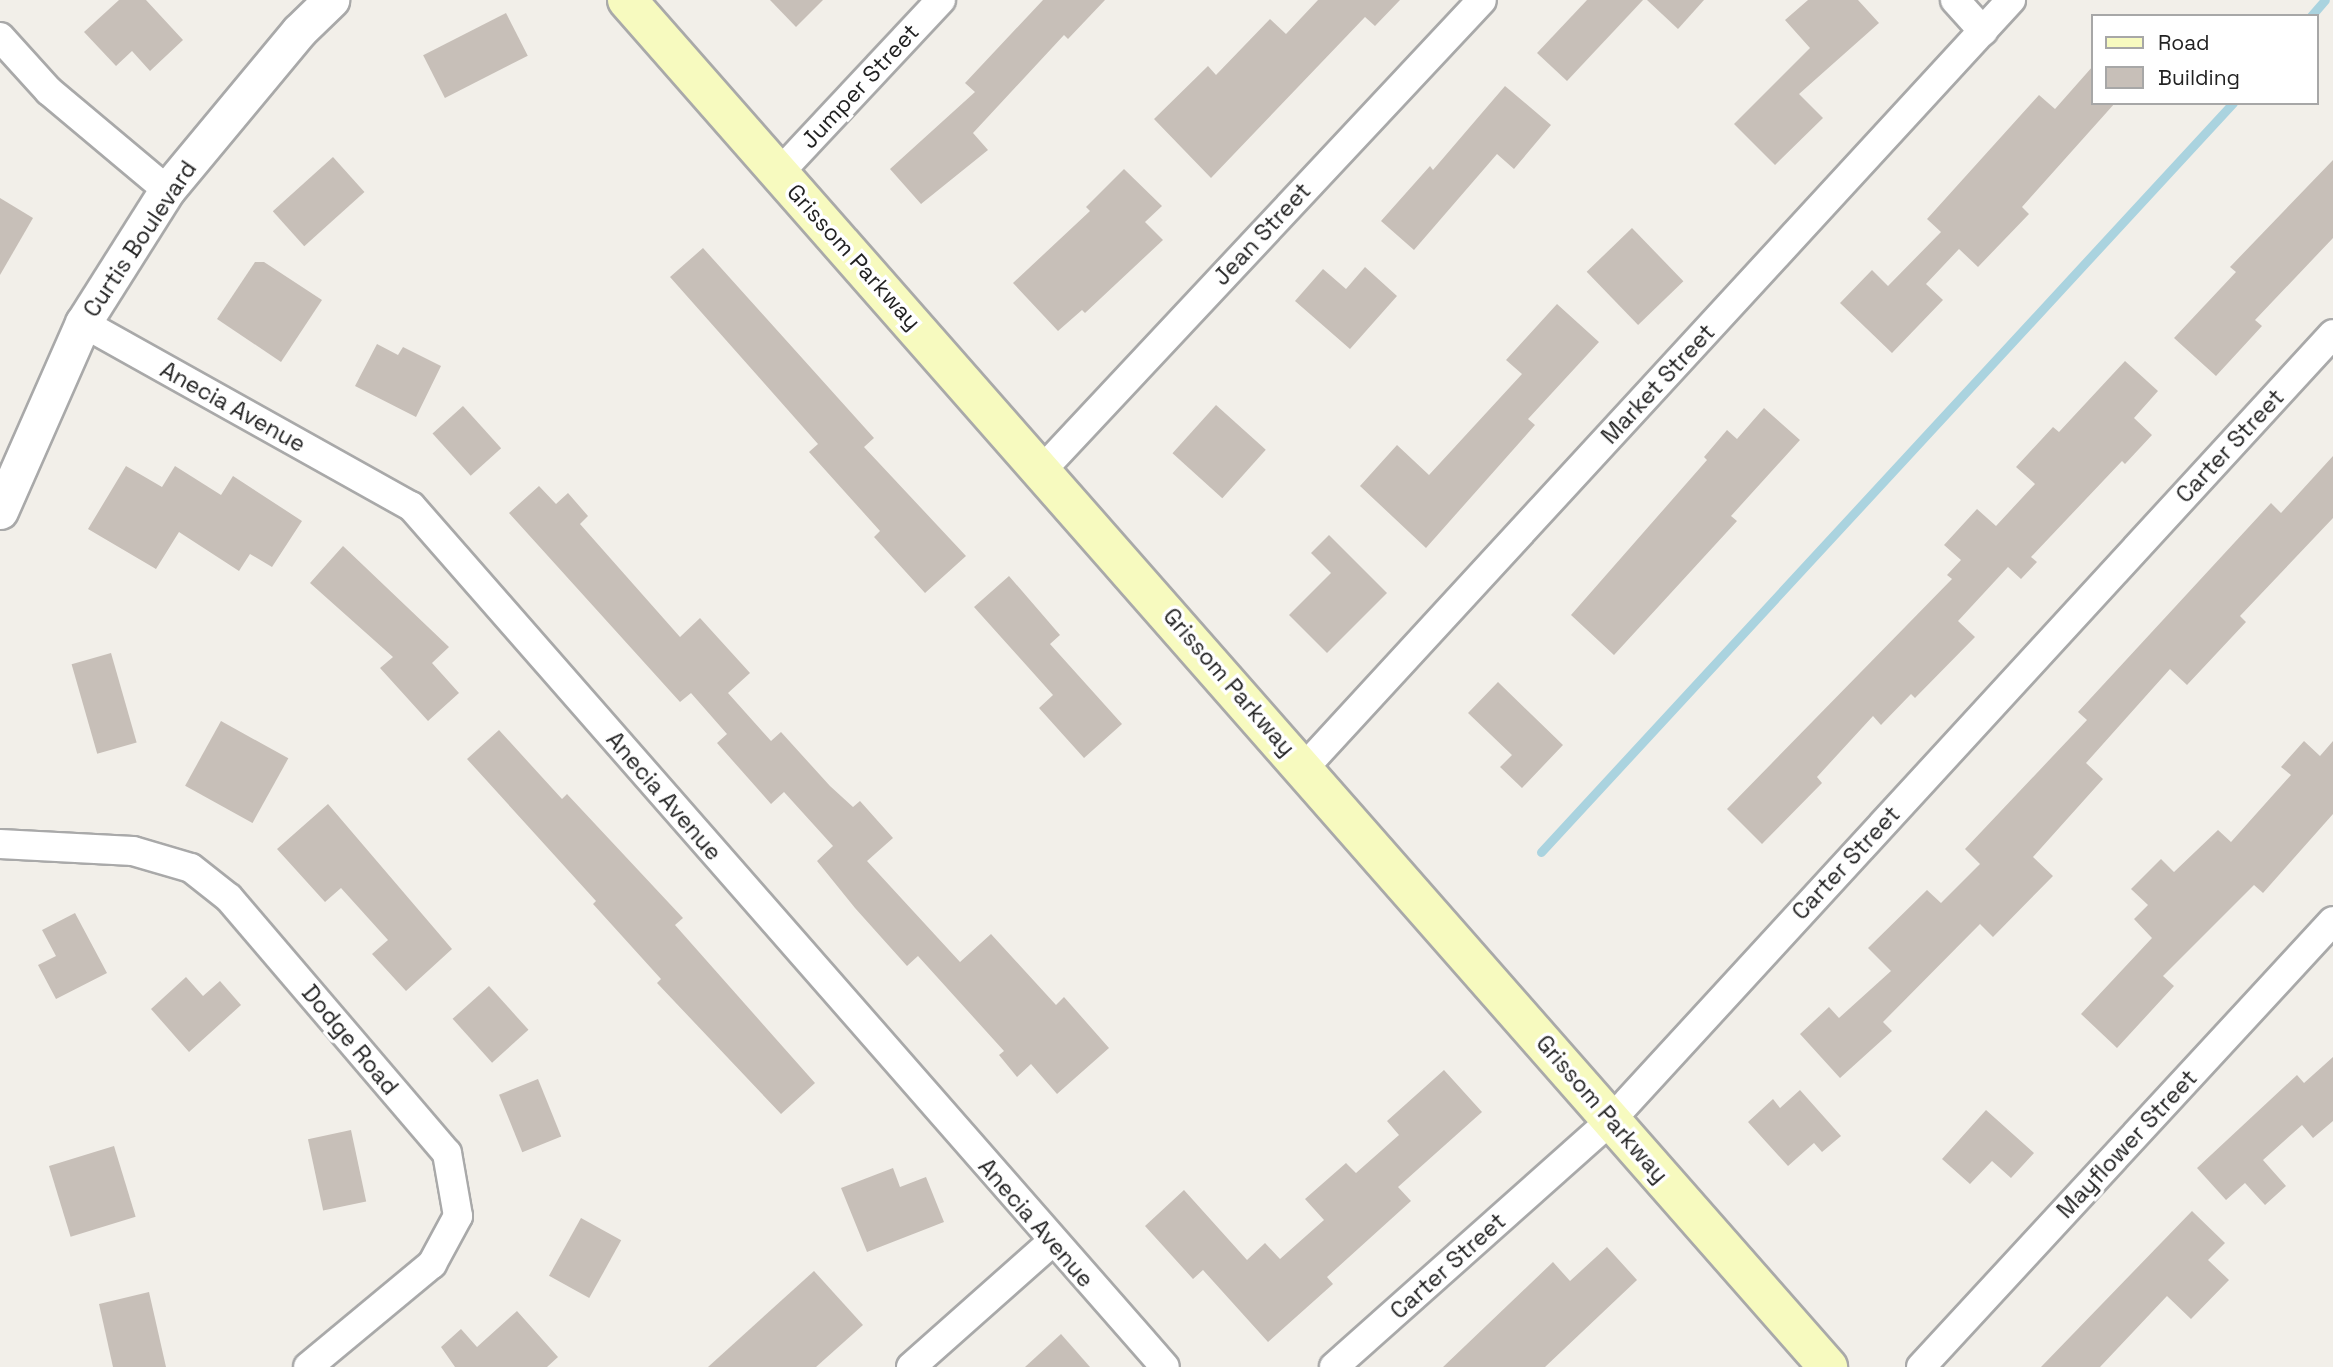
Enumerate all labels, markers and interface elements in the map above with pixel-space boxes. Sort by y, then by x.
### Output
legend [2092,14,2319,105]
street label: Jumper Street [795,18,925,154]
text: Road [2158,29,2210,56]
text: Building [2158,64,2240,91]
street label: Curtis Boulevard [78,156,202,322]
street label: Jean Street [1208,177,1316,291]
street label: Grissom Parkway [781,178,927,336]
street label: Market Street [1596,318,1720,450]
street label: Anecia Avenue [155,356,311,458]
street label: Carter Street [2170,383,2290,509]
street label: Grissom Parkway [1157,602,1301,762]
street label: Anecia Avenue [600,726,728,866]
street label: Carter Street [1786,800,1906,926]
street label: Dodge Road [296,979,404,1101]
street label: Grissom Parkway [1530,1029,1674,1189]
street label: Mayflower Street [2051,1064,2203,1224]
street label: Anecia Avenue [972,1153,1100,1293]
street label: Carter Street [1385,1207,1511,1325]

